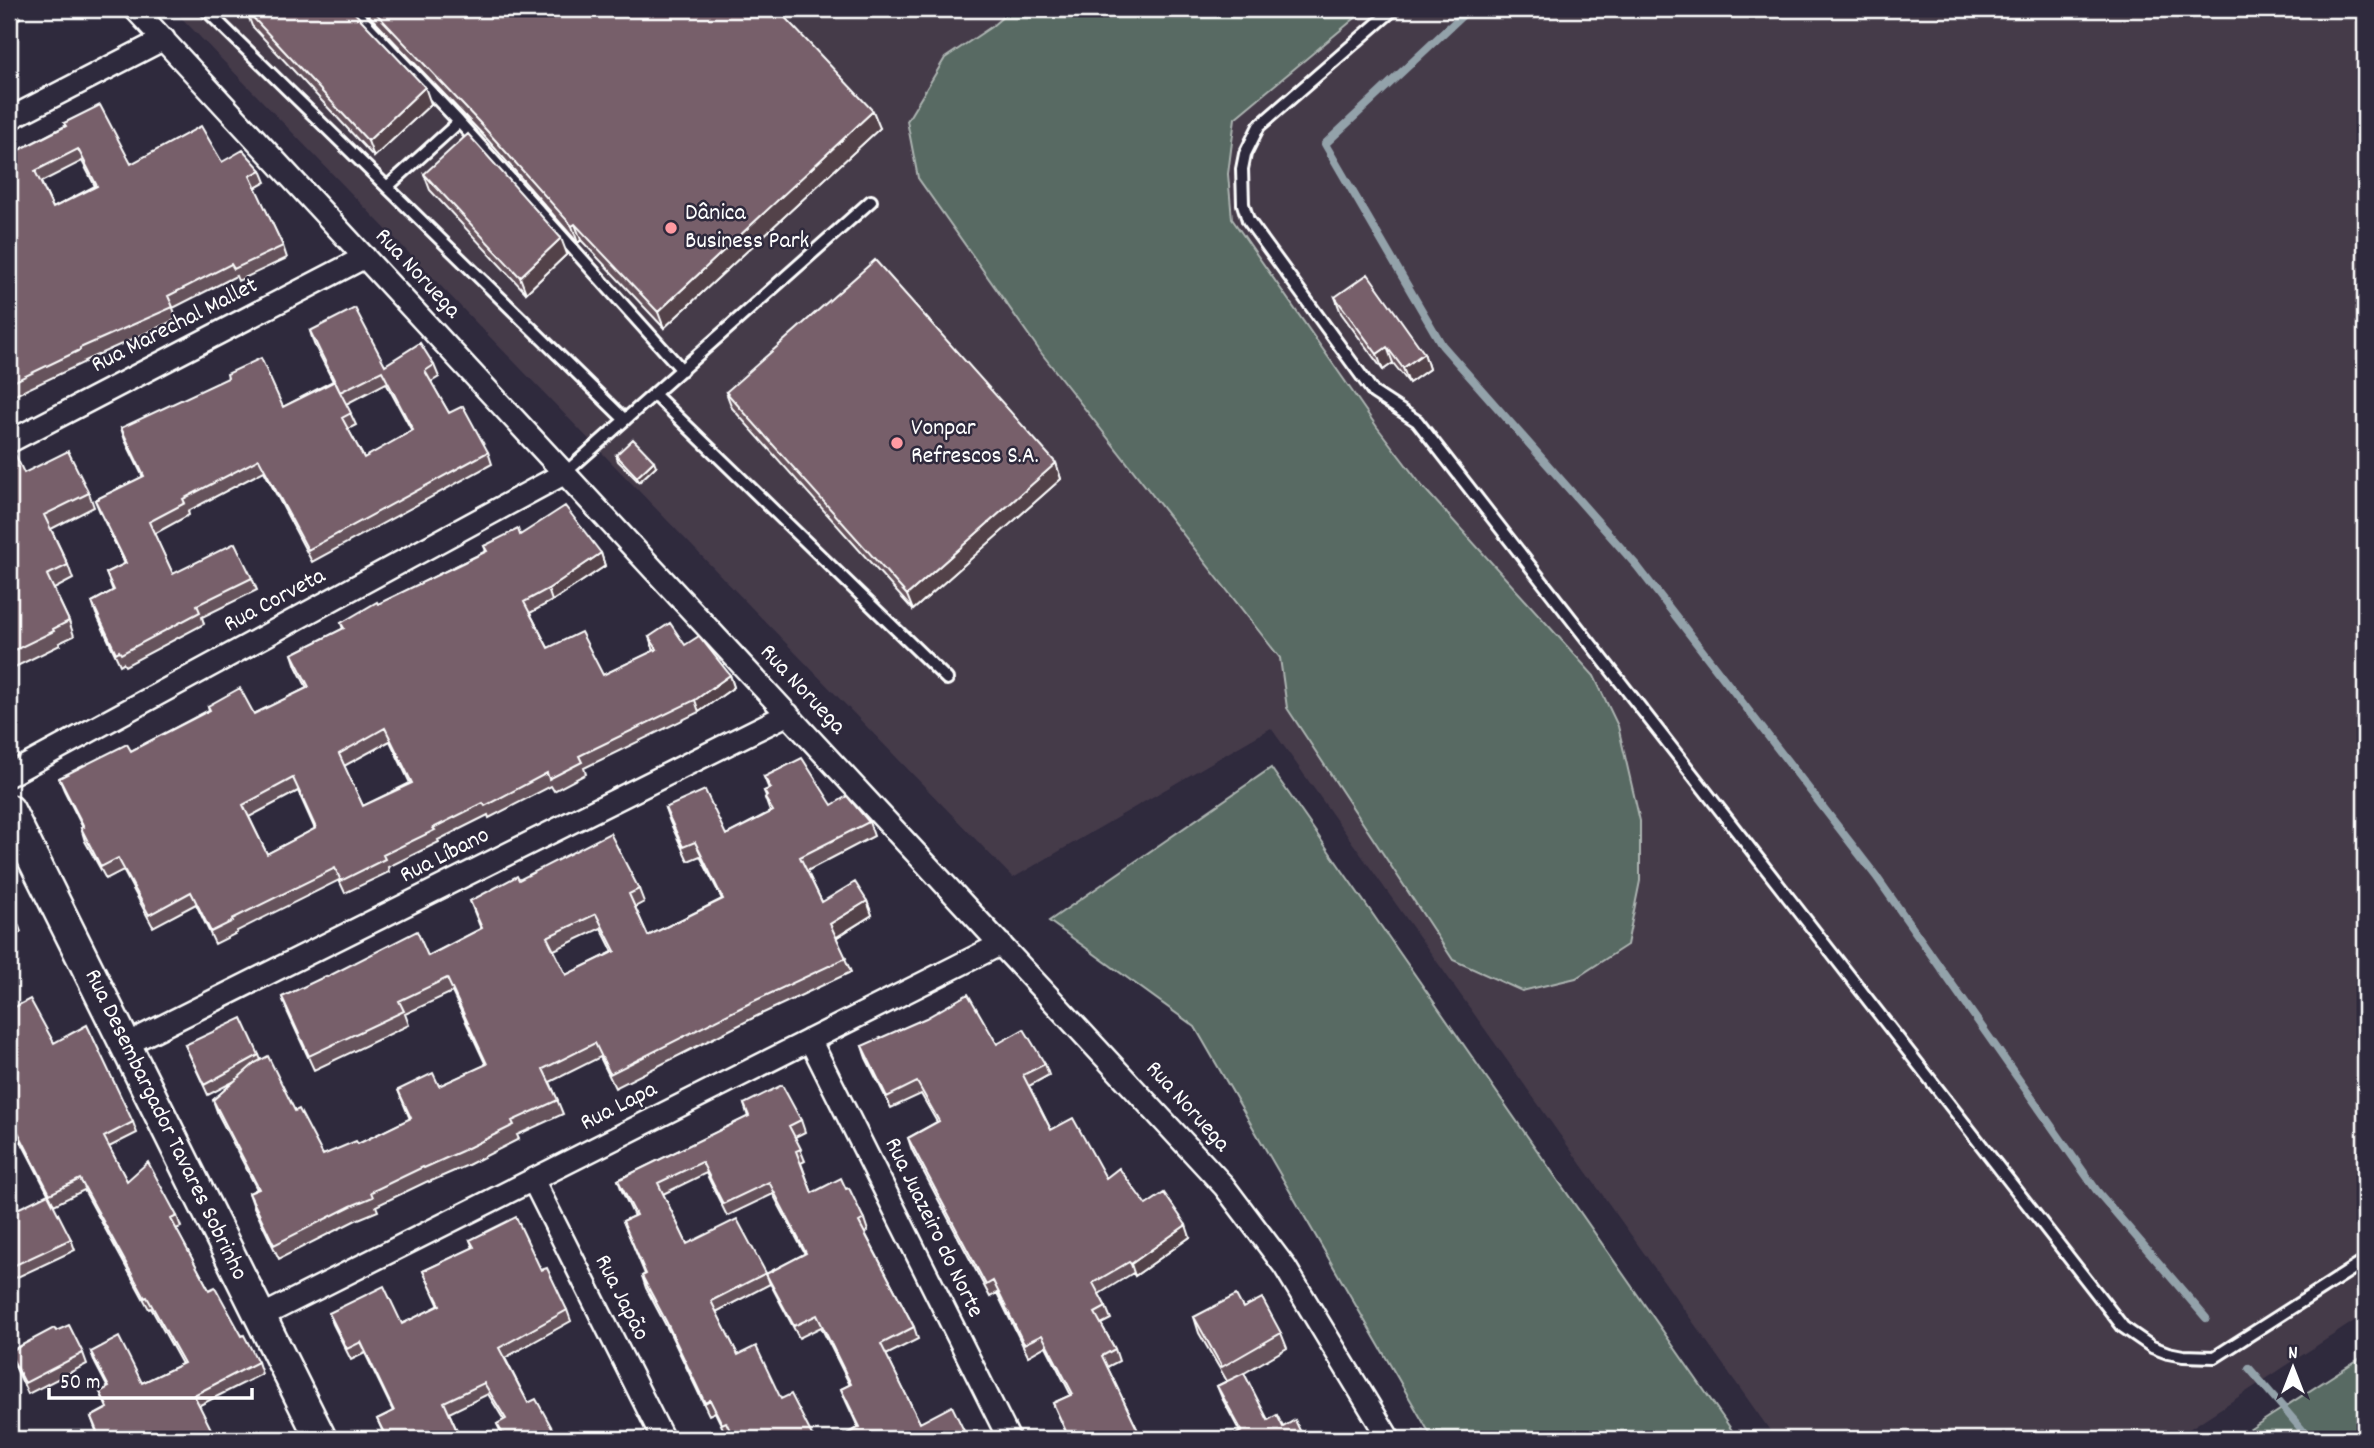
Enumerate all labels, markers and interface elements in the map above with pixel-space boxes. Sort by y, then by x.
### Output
place label: Dânica Business Park [685,197,809,259]
marker: Dânica Business Park [663,220,679,236]
street label: Rua Noruega [366,221,468,327]
street label: Rua Marechal Mallet [86,269,264,383]
place label: Vonpar Refrescos S.A. [911,412,1039,474]
marker: Vonpar Refrescos S.A. [889,435,905,451]
street label: Rua Corveta [218,560,333,642]
street label: Rua Noruega [751,637,853,743]
street label: Rua Líbano [394,819,496,893]
street label: Rua Desembargador Tavares Sobrinho [75,964,255,1286]
street label: Rua Noruega [1137,1054,1238,1161]
street label: Rua Lapa [575,1073,664,1141]
street label: Rua Juazeiro do Norte [875,1132,991,1324]
street label: Rua Japão [585,1249,657,1347]
north arrow [2258,1332,2328,1402]
text: N [2288,1341,2298,1368]
scale bar [49,1357,252,1401]
text: 50 m [60,1369,100,1399]

